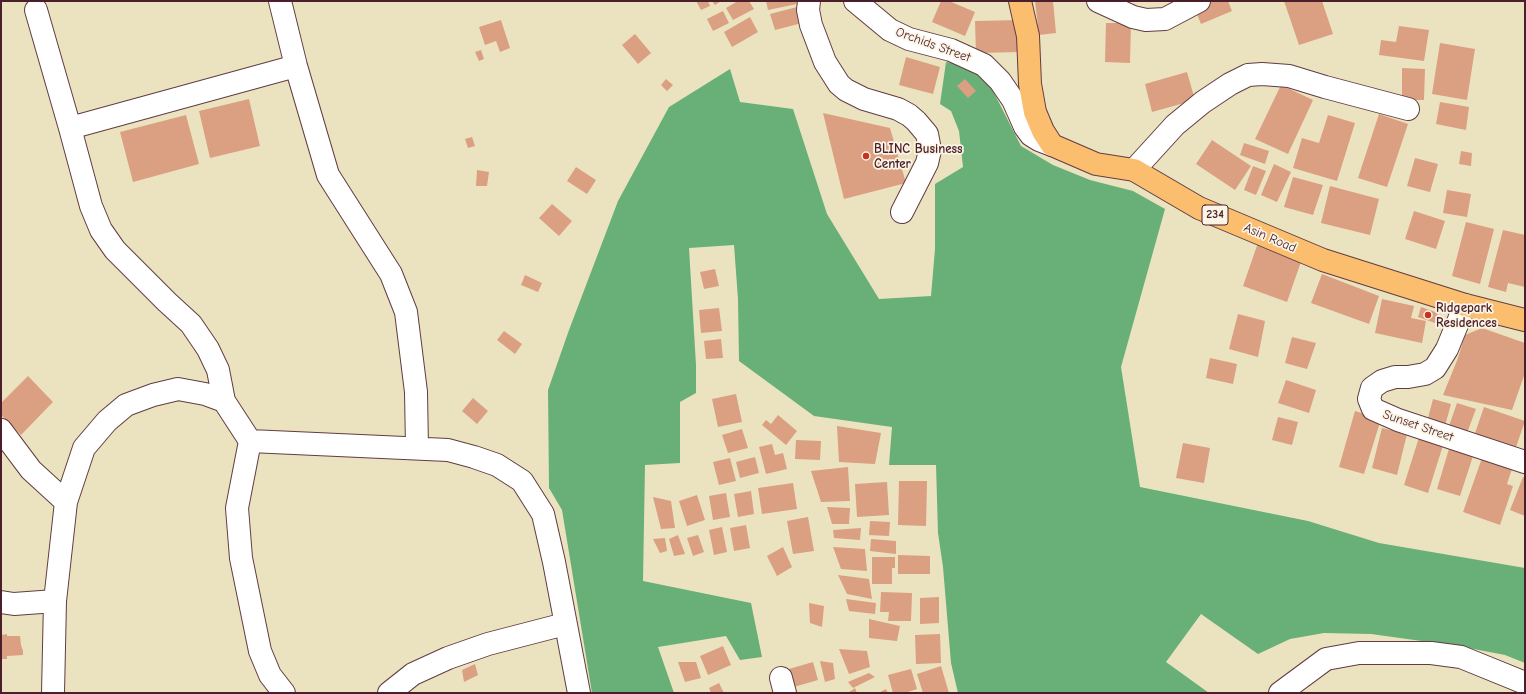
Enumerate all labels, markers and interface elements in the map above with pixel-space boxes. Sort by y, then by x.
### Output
street label: Orchids Street [893,24,973,66]
place label: BLINC Business Center [874,141,963,172]
marker: BLINC Business Center [861,151,871,161]
road number: 234 [1202,205,1228,225]
street label: Asin Road [1241,220,1299,256]
place label: Ridgepark Residences [1436,300,1497,331]
marker: Ridgepark Residences [1423,310,1433,320]
street label: Sunset Street [1381,407,1455,445]

